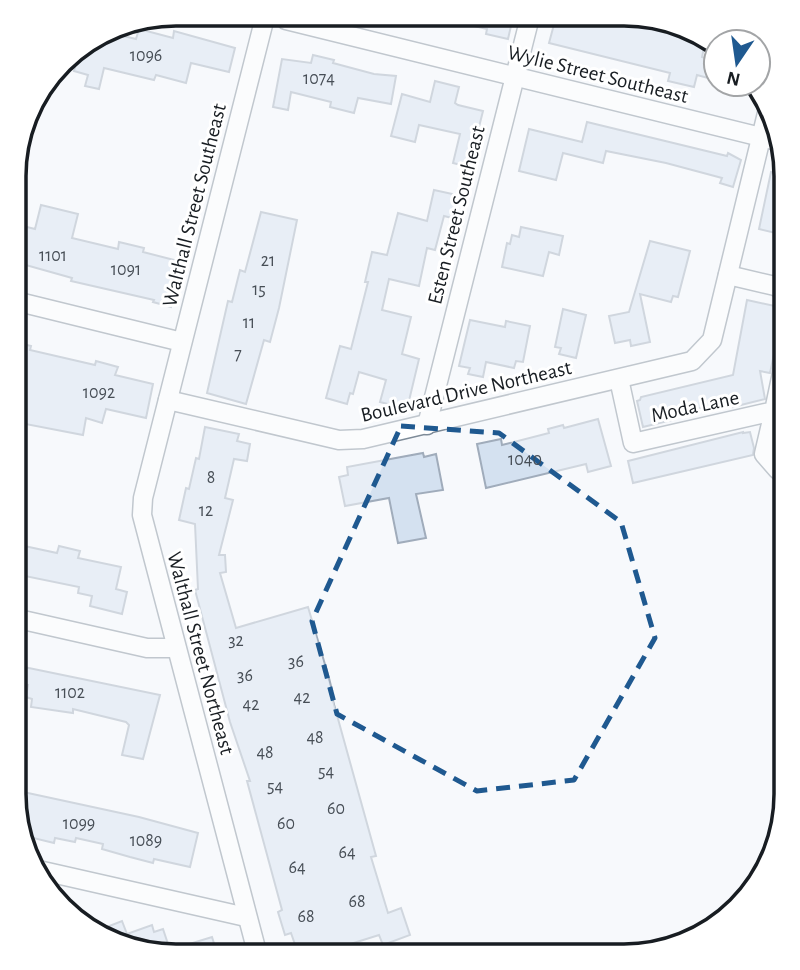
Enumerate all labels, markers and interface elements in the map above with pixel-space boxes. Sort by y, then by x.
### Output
north arrow [702,28,772,98]
street label: Wylie Street Southeast [505,42,691,107]
house number: 1096 [130,47,162,65]
text: N [725,67,742,89]
house number: 1074 [303,70,335,88]
street label: Walthall Street Southeast [159,101,230,309]
street label: Esten Street Southeast [424,123,489,307]
house number: 1101 [39,247,67,265]
house number: 21 [261,252,275,270]
house number: 1091 [111,261,141,279]
house number: 15 [252,281,266,299]
house number: 11 [243,314,255,332]
house number: 7 [234,346,242,364]
street label: Boulevard Drive Northeast [359,357,574,426]
house number: 1092 [83,384,115,402]
street label: Moda Lane [649,387,741,426]
house number: 1040 [508,451,542,469]
house number: 8 [207,469,215,487]
house number: 12 [199,502,213,520]
street label: Walthall Street Northeast [163,550,238,757]
house number: 32 [228,632,244,650]
house number: 36 [288,653,304,671]
house number: 36 [237,667,253,685]
house number: 1102 [55,684,85,702]
house number: 42 [294,689,310,707]
house number: 42 [243,696,259,714]
house number: 48 [306,729,324,747]
house number: 48 [256,744,274,762]
house number: 54 [318,763,334,781]
house number: 54 [267,778,283,796]
house number: 60 [327,800,345,818]
house number: 1099 [63,815,95,833]
house number: 60 [277,815,295,833]
house number: 1089 [130,832,162,850]
house number: 64 [338,844,356,862]
house number: 64 [288,859,306,877]
house number: 68 [349,893,366,911]
house number: 68 [298,908,315,926]

